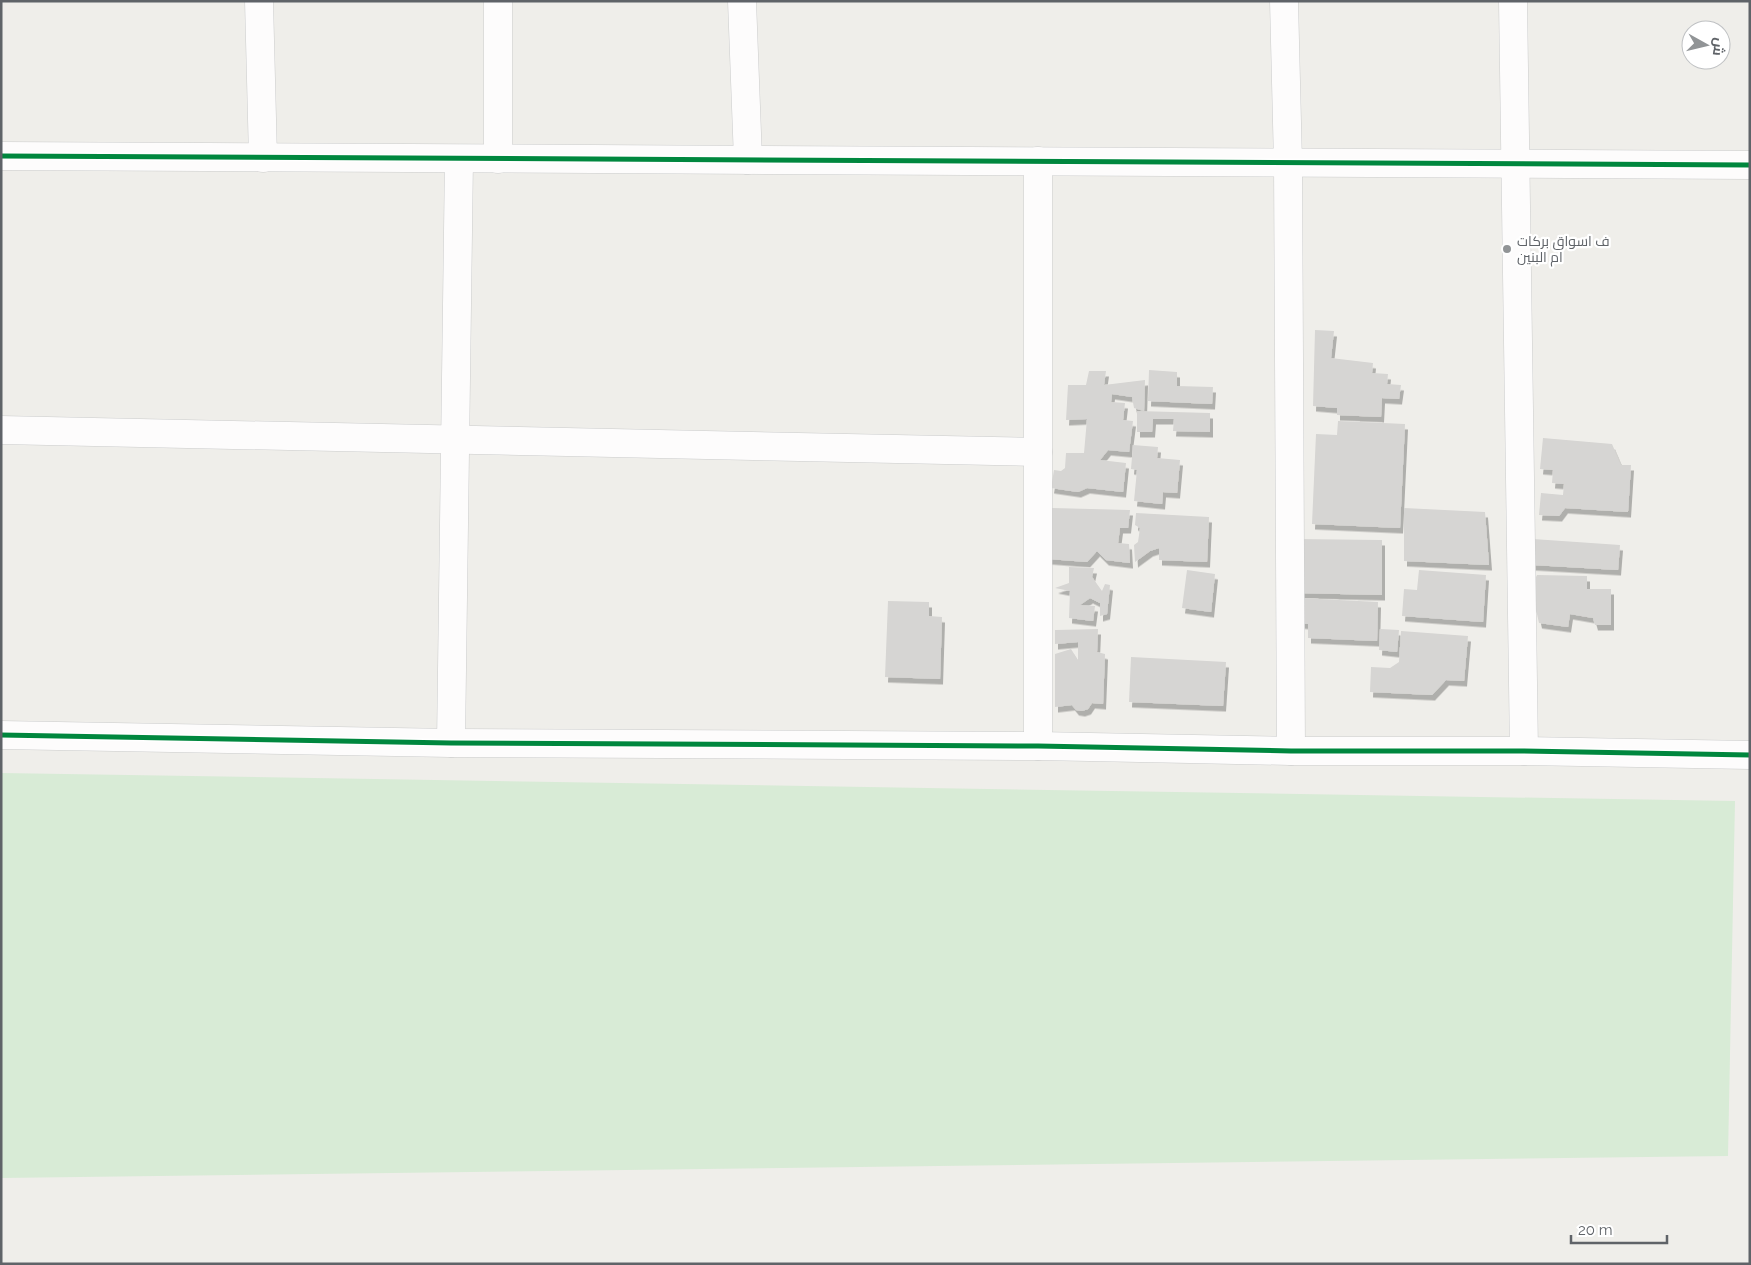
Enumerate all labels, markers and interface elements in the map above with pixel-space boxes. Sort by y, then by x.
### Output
north arrow [1681,20,1731,70]
text: ش [1709,37,1728,57]
place label: ف اسواق بركات ام البنين [1517,233,1610,267]
marker: ف اسواق بركات ام البنين [1501,243,1513,255]
scale bar [1571,1212,1667,1244]
text: 20 m [1578,1221,1613,1239]

